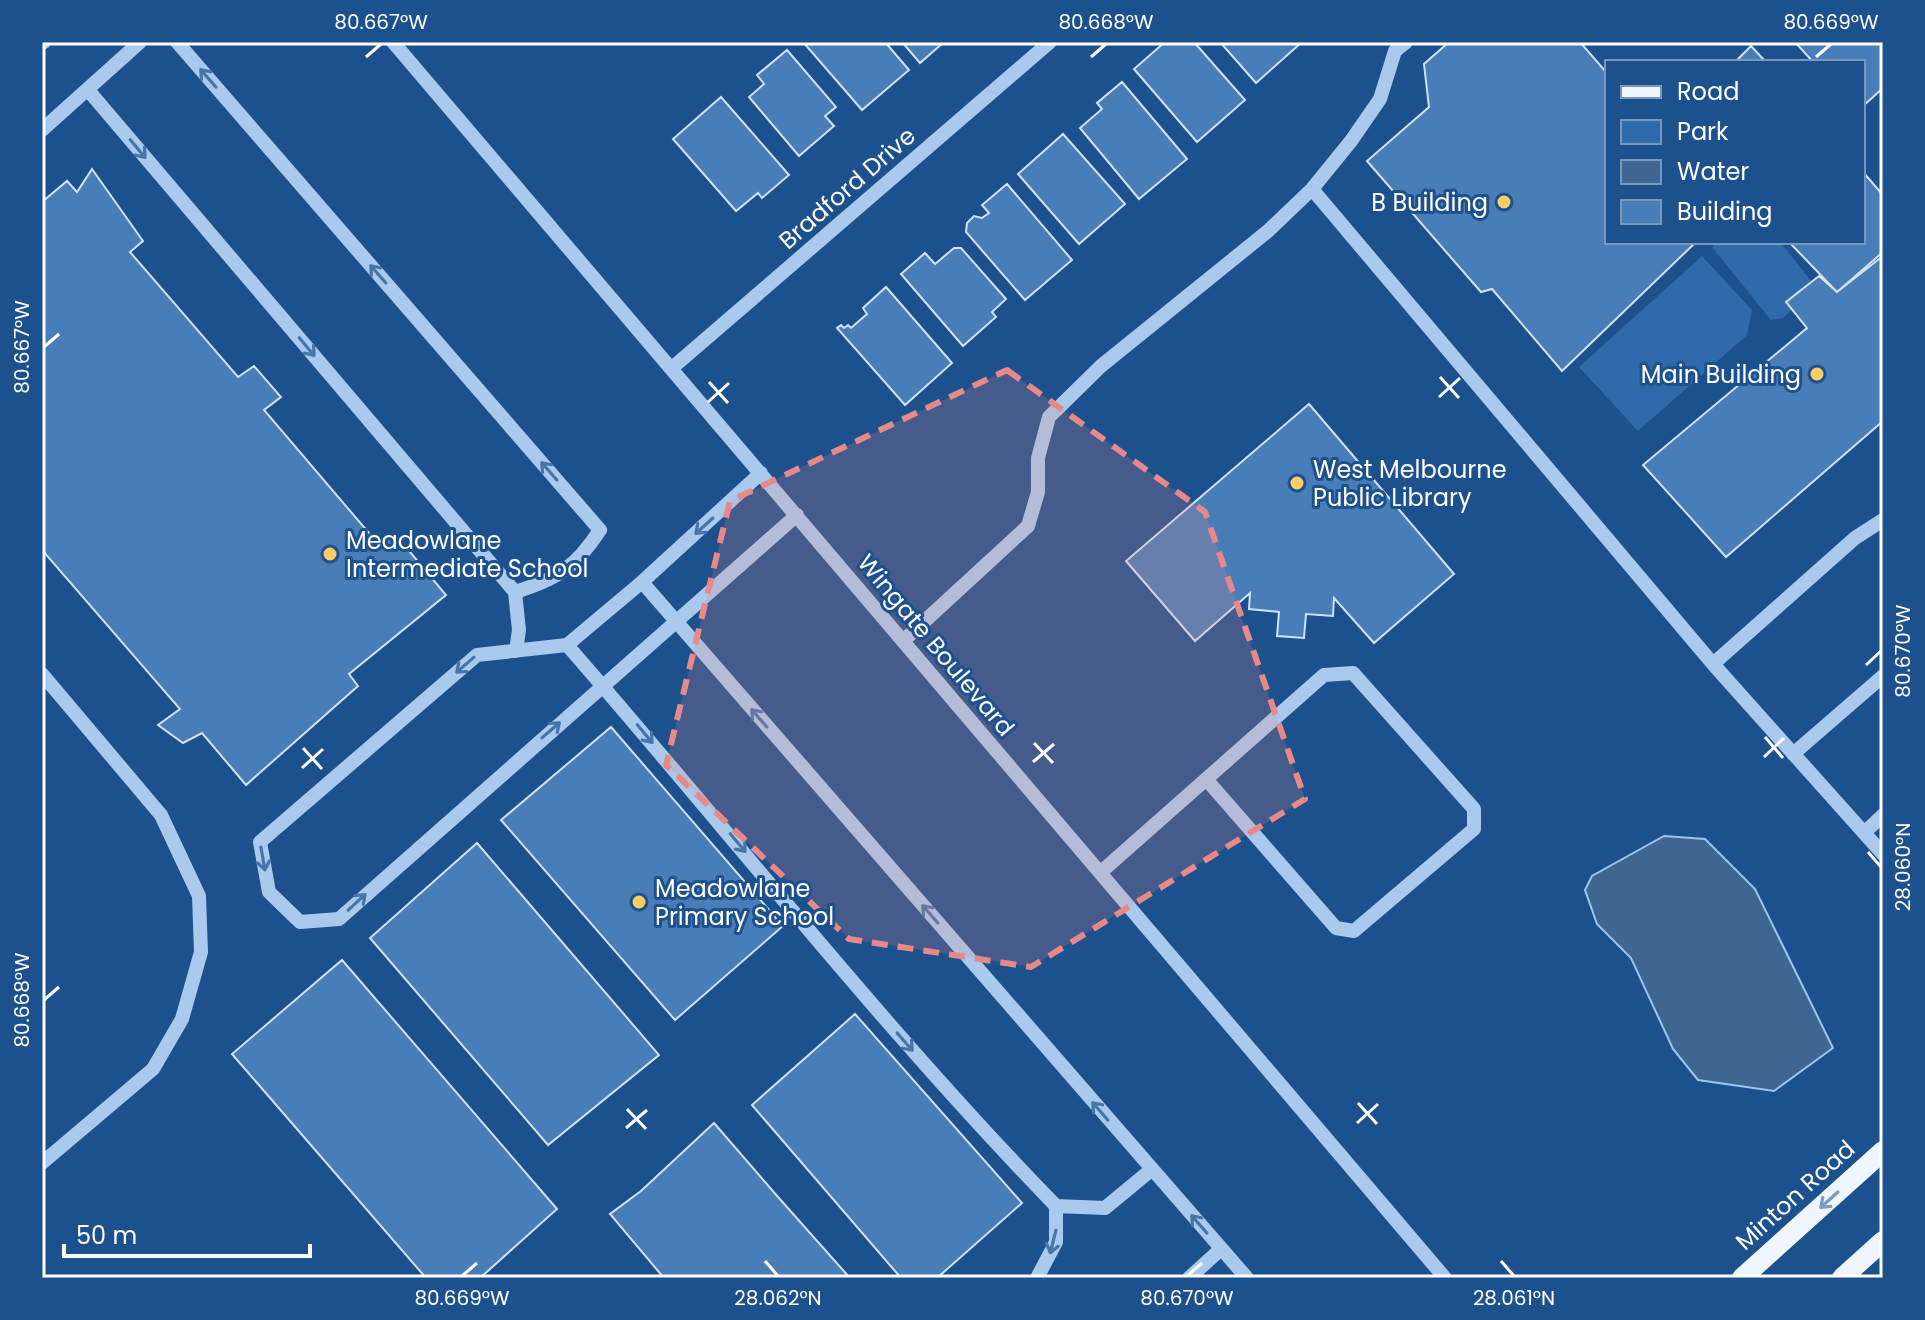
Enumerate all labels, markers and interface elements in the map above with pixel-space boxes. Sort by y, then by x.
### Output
text: 80.667°W [334,8,428,36]
text: 80.668°W [1058,8,1154,36]
text: 80.669°W [1783,8,1879,36]
legend [1605,60,1865,244]
one-way arrow [199,68,217,88]
text: Road [1677,75,1739,108]
text: Park [1677,115,1729,148]
street label: Bradford Drive [772,119,922,257]
one-way arrow [129,139,147,159]
text: Water [1677,155,1749,188]
place label: B Building [1371,186,1488,219]
marker: B Building [1495,193,1513,211]
text: Building [1677,195,1773,228]
one-way arrow [370,265,388,285]
text: 80.667°W [8,300,36,394]
one-way arrow [298,337,316,357]
place label: Main Building [1641,358,1801,391]
marker: Main Building [1808,365,1826,383]
place label: West Melbourne Public Library [1313,453,1507,514]
one-way arrow [540,461,558,481]
marker: West Melbourne Public Library [1288,474,1306,492]
one-way arrow [694,517,714,535]
place label: Meadowlane Intermediate School [346,524,588,585]
marker: Meadowlane Intermediate School [321,545,339,563]
street label: Wingate Boulevard [850,547,1022,743]
text: 80.670°W [1889,604,1917,698]
one-way arrow [456,656,476,674]
one-way arrow [751,708,769,728]
one-way arrow [541,721,561,739]
one-way arrow [636,723,654,744]
text: 28.060°N [1889,823,1917,911]
one-way arrow [729,832,747,853]
one-way arrow [256,845,271,871]
place label: Meadowlane Primary School [655,872,834,933]
marker: Meadowlane Primary School [630,893,648,911]
one-way arrow [346,894,366,912]
one-way arrow [921,905,939,925]
text: 80.668°W [8,952,36,1048]
one-way arrow [896,1032,914,1052]
one-way arrow [1091,1101,1109,1121]
street label: Minton Road [1728,1132,1862,1258]
one-way arrow [1819,1190,1839,1208]
scale bar [64,1208,310,1258]
one-way arrow [1190,1214,1208,1234]
text: 50 m [76,1219,137,1252]
one-way arrow [1045,1229,1060,1255]
text: 80.669°W [414,1284,510,1312]
text: 28.062°N [734,1284,822,1312]
text: 80.670°W [1140,1284,1234,1312]
text: 28.061°N [1473,1284,1555,1312]

